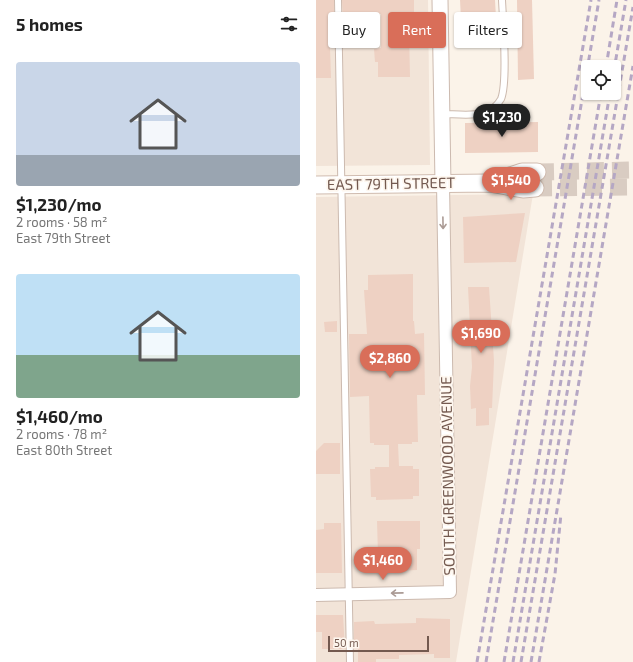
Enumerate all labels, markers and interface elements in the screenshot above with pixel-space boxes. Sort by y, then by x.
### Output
chip: Buy [328,12,380,48]
chip: Rent [388,12,446,48]
chip: Filters [454,12,522,48]
icon: filters [278,13,300,35]
text: 5 homes [16,14,83,34]
map controls [581,60,621,100]
button: locate [581,60,621,100]
icon: home [122,88,194,160]
pin: $1,230 [469,104,535,138]
text: $1,230 [482,109,522,125]
pin: $1,540 [478,167,544,201]
text: $1,540 [491,172,531,188]
street label: EAST 79TH STREET [327,173,455,193]
text: $1,230/mo [16,194,101,214]
text: 2 rooms · 58 m² [16,214,107,230]
one-way arrow [440,216,447,229]
text: East 79th Street [16,230,111,246]
icon: home [122,300,194,372]
pin: $1,690 [448,320,514,354]
text: $1,690 [461,325,501,341]
pin: $2,860 [357,345,423,379]
text: $2,860 [369,350,411,366]
street label: SOUTH GREENWOOD AVENUE [436,376,458,576]
text: $1,460/mo [16,406,103,426]
text: 2 rooms · 78 m² [16,426,107,442]
text: East 80th Street [16,442,112,458]
pin: $1,460 [350,547,416,581]
text: $1,460 [363,552,403,568]
one-way arrow [391,589,404,597]
scale bar [328,634,429,653]
text: 50 m [334,636,359,649]

